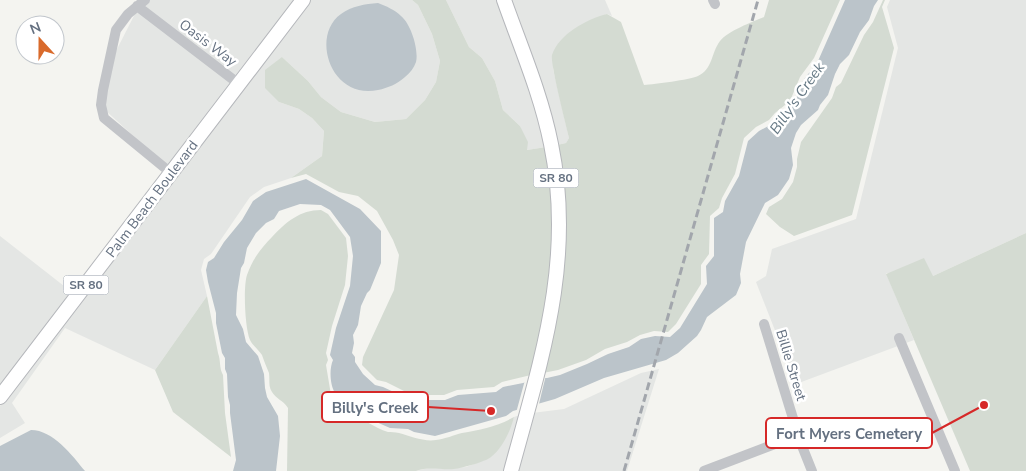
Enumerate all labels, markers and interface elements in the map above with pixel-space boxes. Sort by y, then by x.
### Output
north arrow [15,15,65,65]
street label: Oasis Way [175,15,241,71]
text: N [27,18,44,39]
water label: Billy's Creek [765,58,829,138]
street label: Palm Beach Boulevard [102,137,202,261]
road number: SR 80 [534,168,578,188]
road number: SR 80 [64,276,108,294]
street label: Billie Street [771,327,811,403]
callout: Billy's Creek [322,392,428,422]
text: Billy's Creek [332,398,419,418]
callout: Fort Myers Cemetery [766,418,932,448]
text: Fort Myers Cemetery [776,424,922,444]

